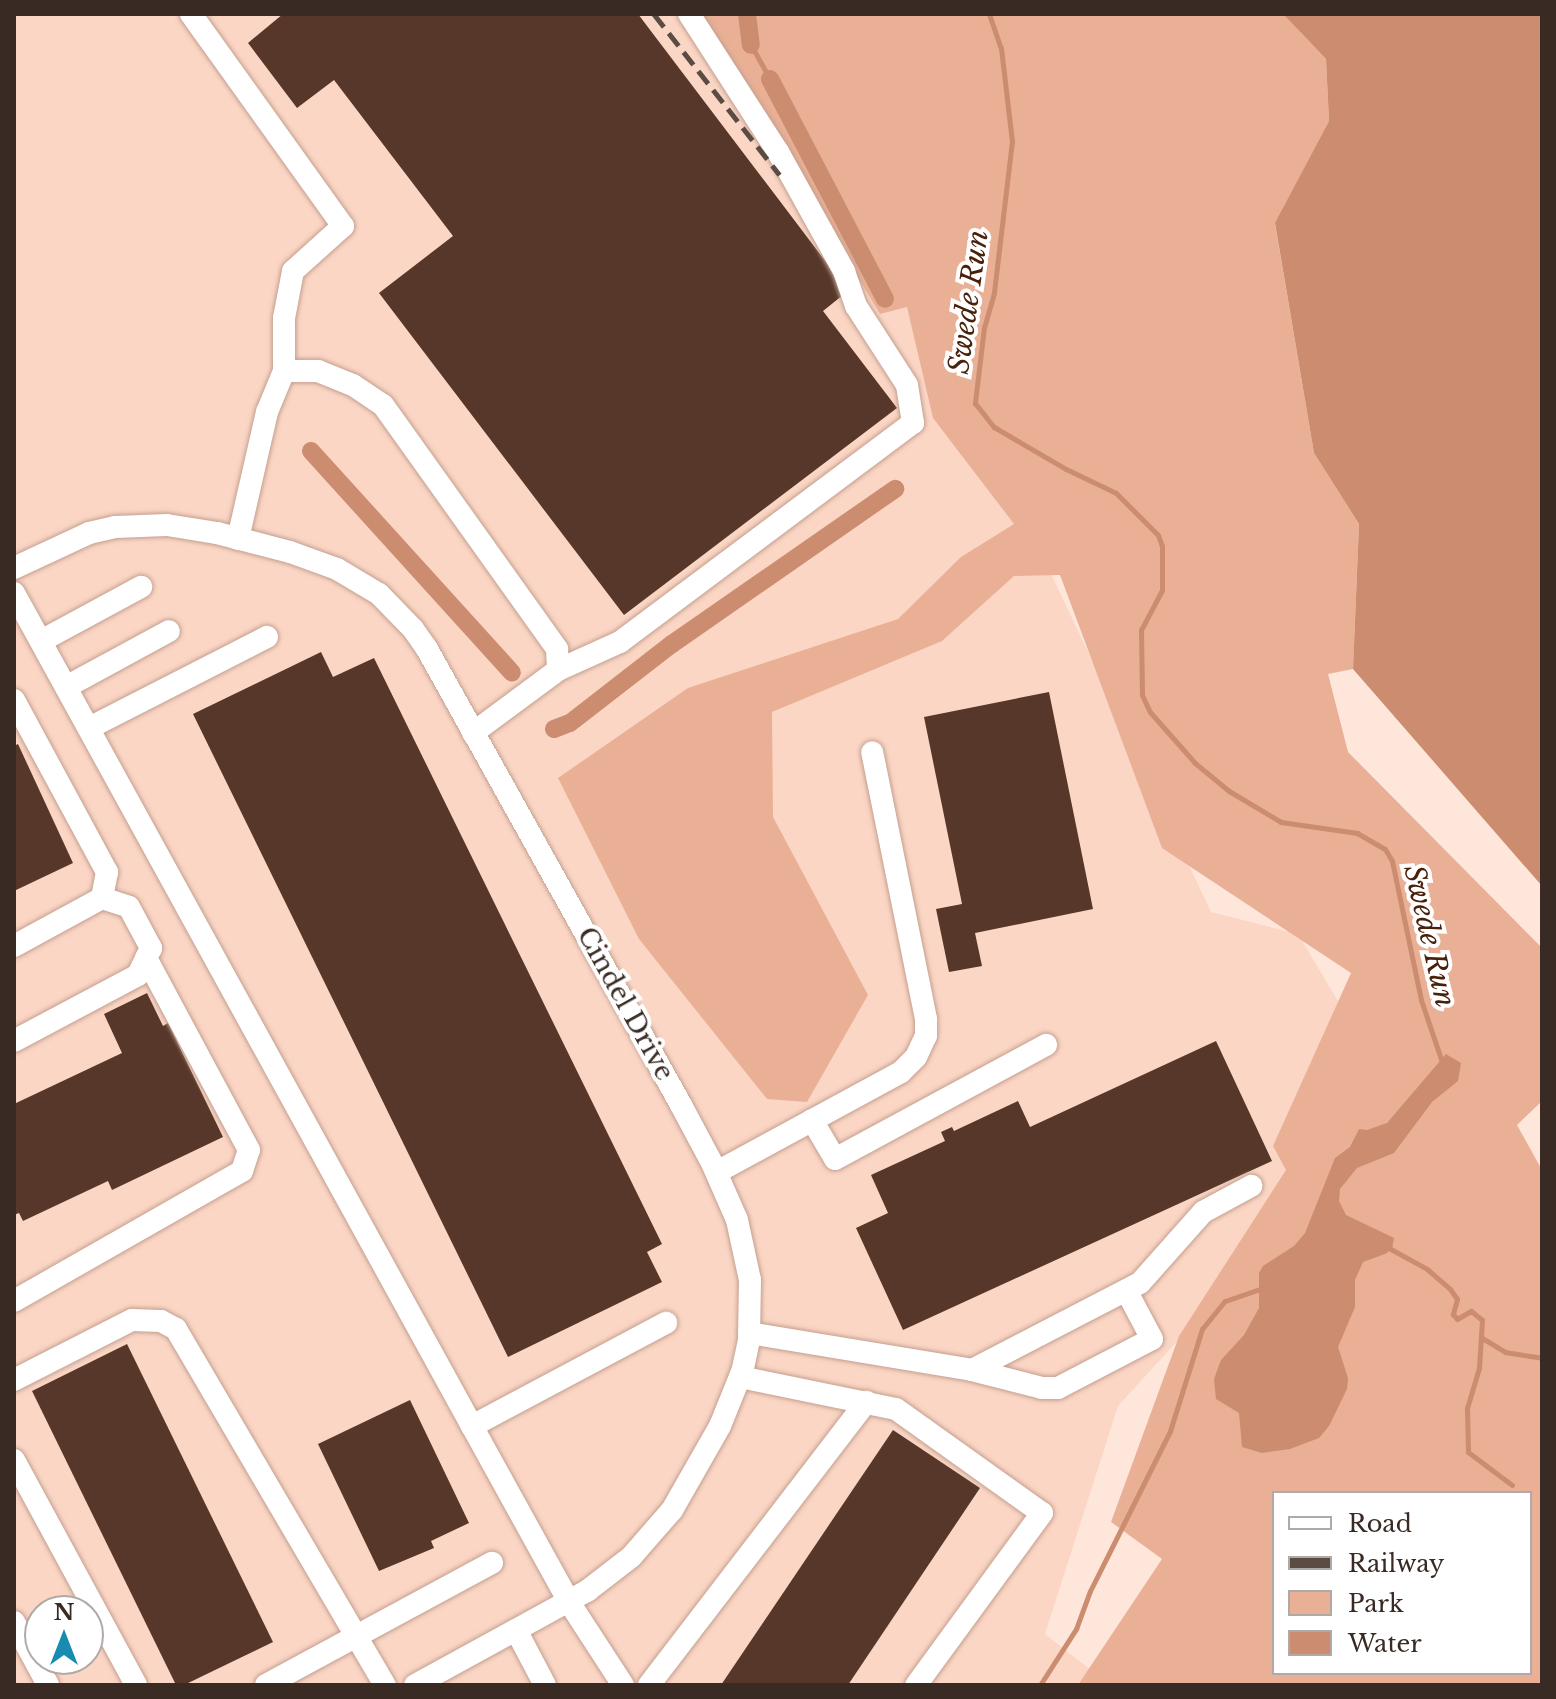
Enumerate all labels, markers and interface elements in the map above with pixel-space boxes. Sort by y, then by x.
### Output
water label: Swede Run [942,228,996,376]
water label: Swede Run [1396,862,1462,1010]
street label: Cindel Drive [570,922,680,1086]
legend [1272,1491,1532,1675]
text: Road [1348,1509,1412,1538]
text: Railway [1348,1549,1444,1578]
text: Park [1348,1589,1404,1618]
north arrow [24,1595,104,1675]
text: N [54,1599,74,1626]
text: Water [1348,1629,1422,1658]

